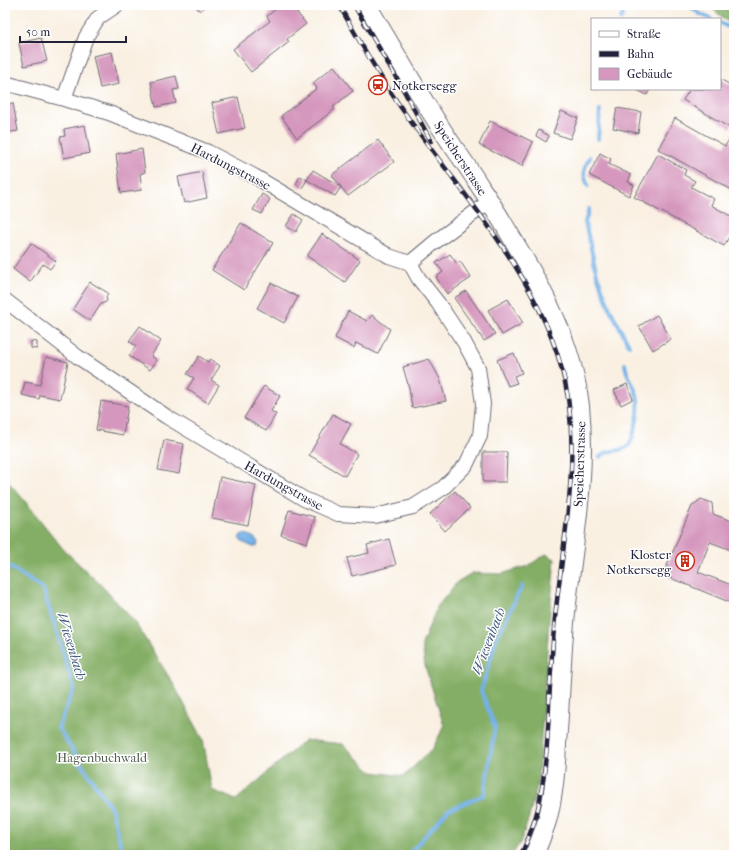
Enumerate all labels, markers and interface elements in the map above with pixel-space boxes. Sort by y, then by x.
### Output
scale bar [20,18,126,44]
legend [591,18,721,90]
text: 50 m [26,25,50,39]
text: Straße [627,27,661,41]
text: Bahn [627,47,654,61]
text: Gebäude [627,67,672,81]
station icon: Notkersegg [367,74,389,96]
place label: Notkersegg [392,78,457,93]
street label: Speicherstrasse [431,118,491,199]
street label: Hardungstrasse [188,140,274,193]
street label: Speicherstrasse [571,420,589,507]
street label: Hardungstrasse [242,458,326,513]
place label: Kloster Notkersegg [607,547,672,577]
building icon: Kloster Notkersegg [674,550,696,572]
water label: Wiesenbach [468,605,509,677]
water label: Wiesenbach [53,610,90,682]
park label: Hagenbuchwald [57,750,148,765]

